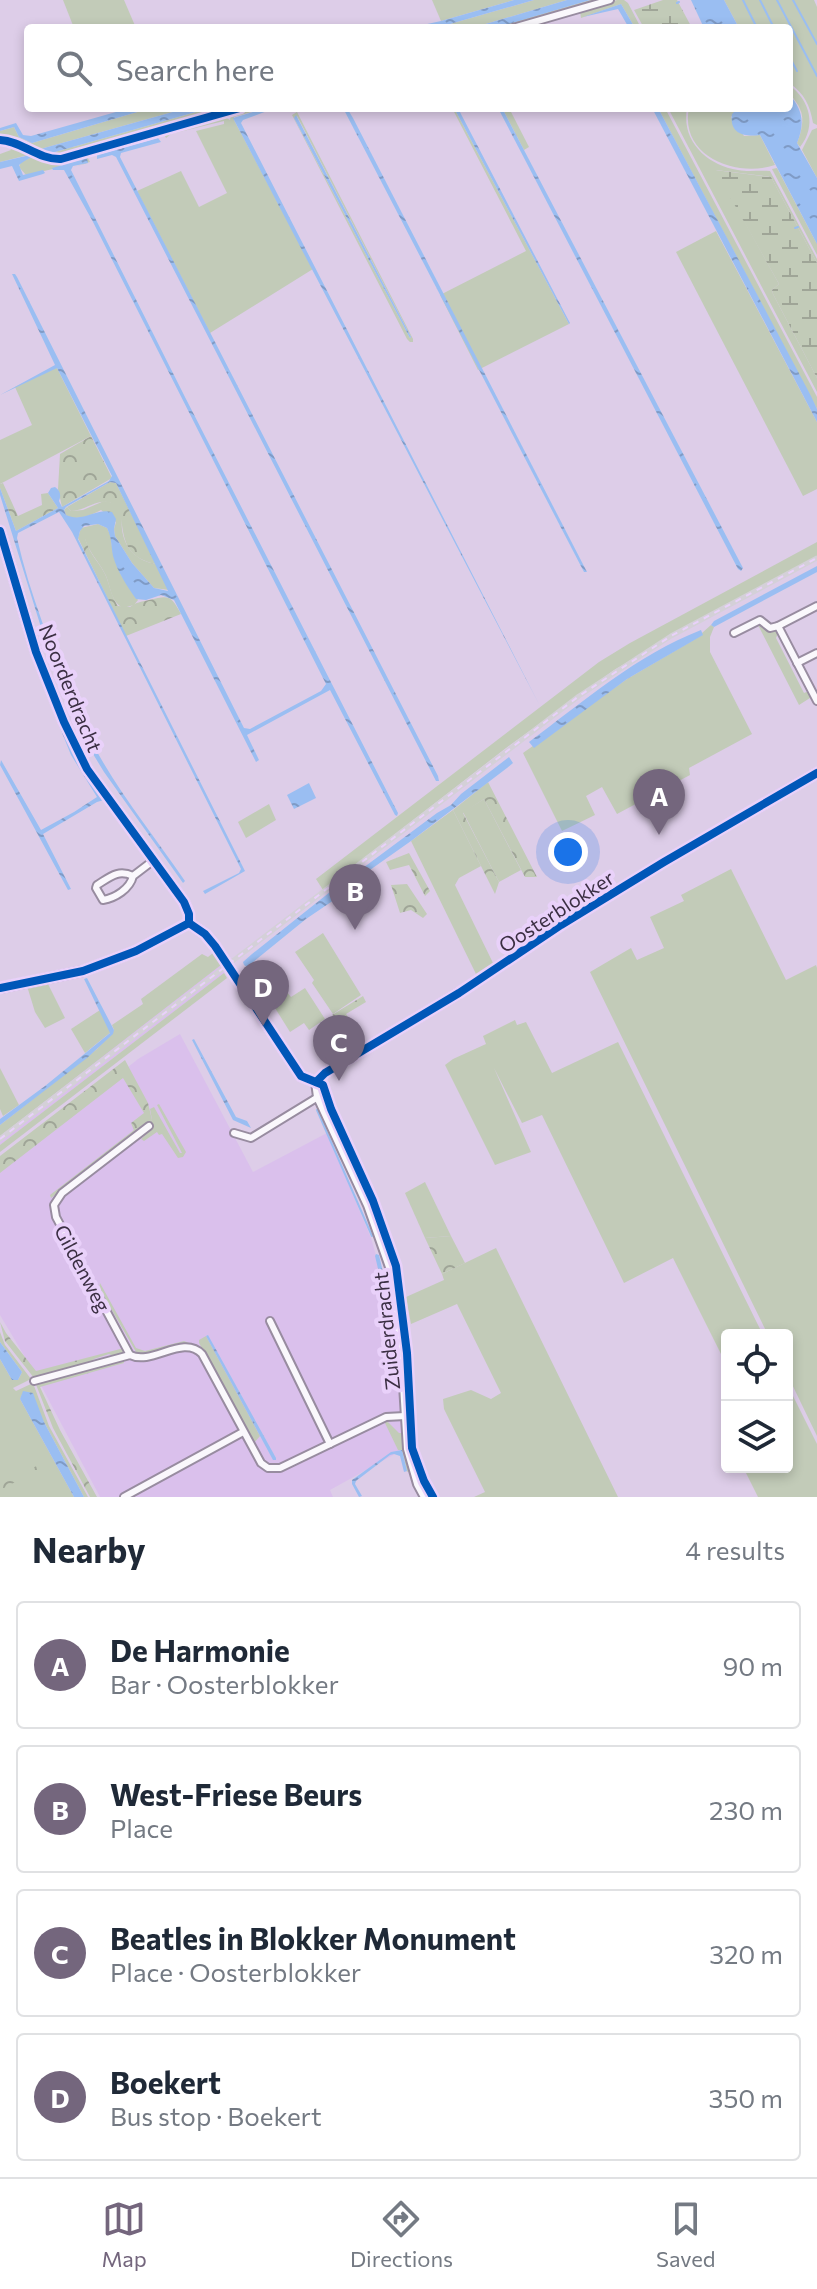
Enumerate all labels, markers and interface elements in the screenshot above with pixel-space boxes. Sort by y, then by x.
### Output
search box [24,24,793,112]
icon: search [52,46,96,90]
text: Search here [116,50,275,87]
street label: Noorderdracht [34,621,108,755]
pin: A [633,769,685,835]
your location [548,832,588,872]
pin: B [329,864,381,930]
street label: Oosterblokker [494,865,618,957]
pin: D [237,960,289,1026]
pin: C [313,1015,365,1081]
street label: Gildenweg [50,1220,116,1316]
street label: Zuiderdracht [368,1271,404,1391]
map controls [721,1329,793,1473]
button: locate [721,1329,793,1401]
button: layers [721,1401,793,1473]
text: Nearby [32,1528,146,1570]
text: 4 results [685,1534,785,1565]
text: De Harmonie [110,1631,290,1668]
text: A [51,1650,69,1681]
text: 90 m [723,1650,783,1681]
text: Bar · Oosterblokker [110,1668,339,1699]
text: West-Friese Beurs [110,1775,362,1812]
text: B [51,1794,69,1825]
text: 230 m [709,1794,783,1825]
text: Place [110,1812,173,1843]
text: Beatles in Blokker Monument [110,1919,516,1956]
text: C [51,1938,69,1969]
text: 320 m [709,1938,783,1969]
text: Place · Oosterblokker [110,1956,361,1987]
text: Boekert [110,2063,221,2100]
text: D [50,2082,70,2113]
text: 350 m [709,2082,783,2113]
text: Bus stop · Boekert [110,2100,322,2131]
tab: Map [102,2197,147,2272]
tab: Directions [350,2197,453,2272]
tab: Saved [656,2197,715,2272]

